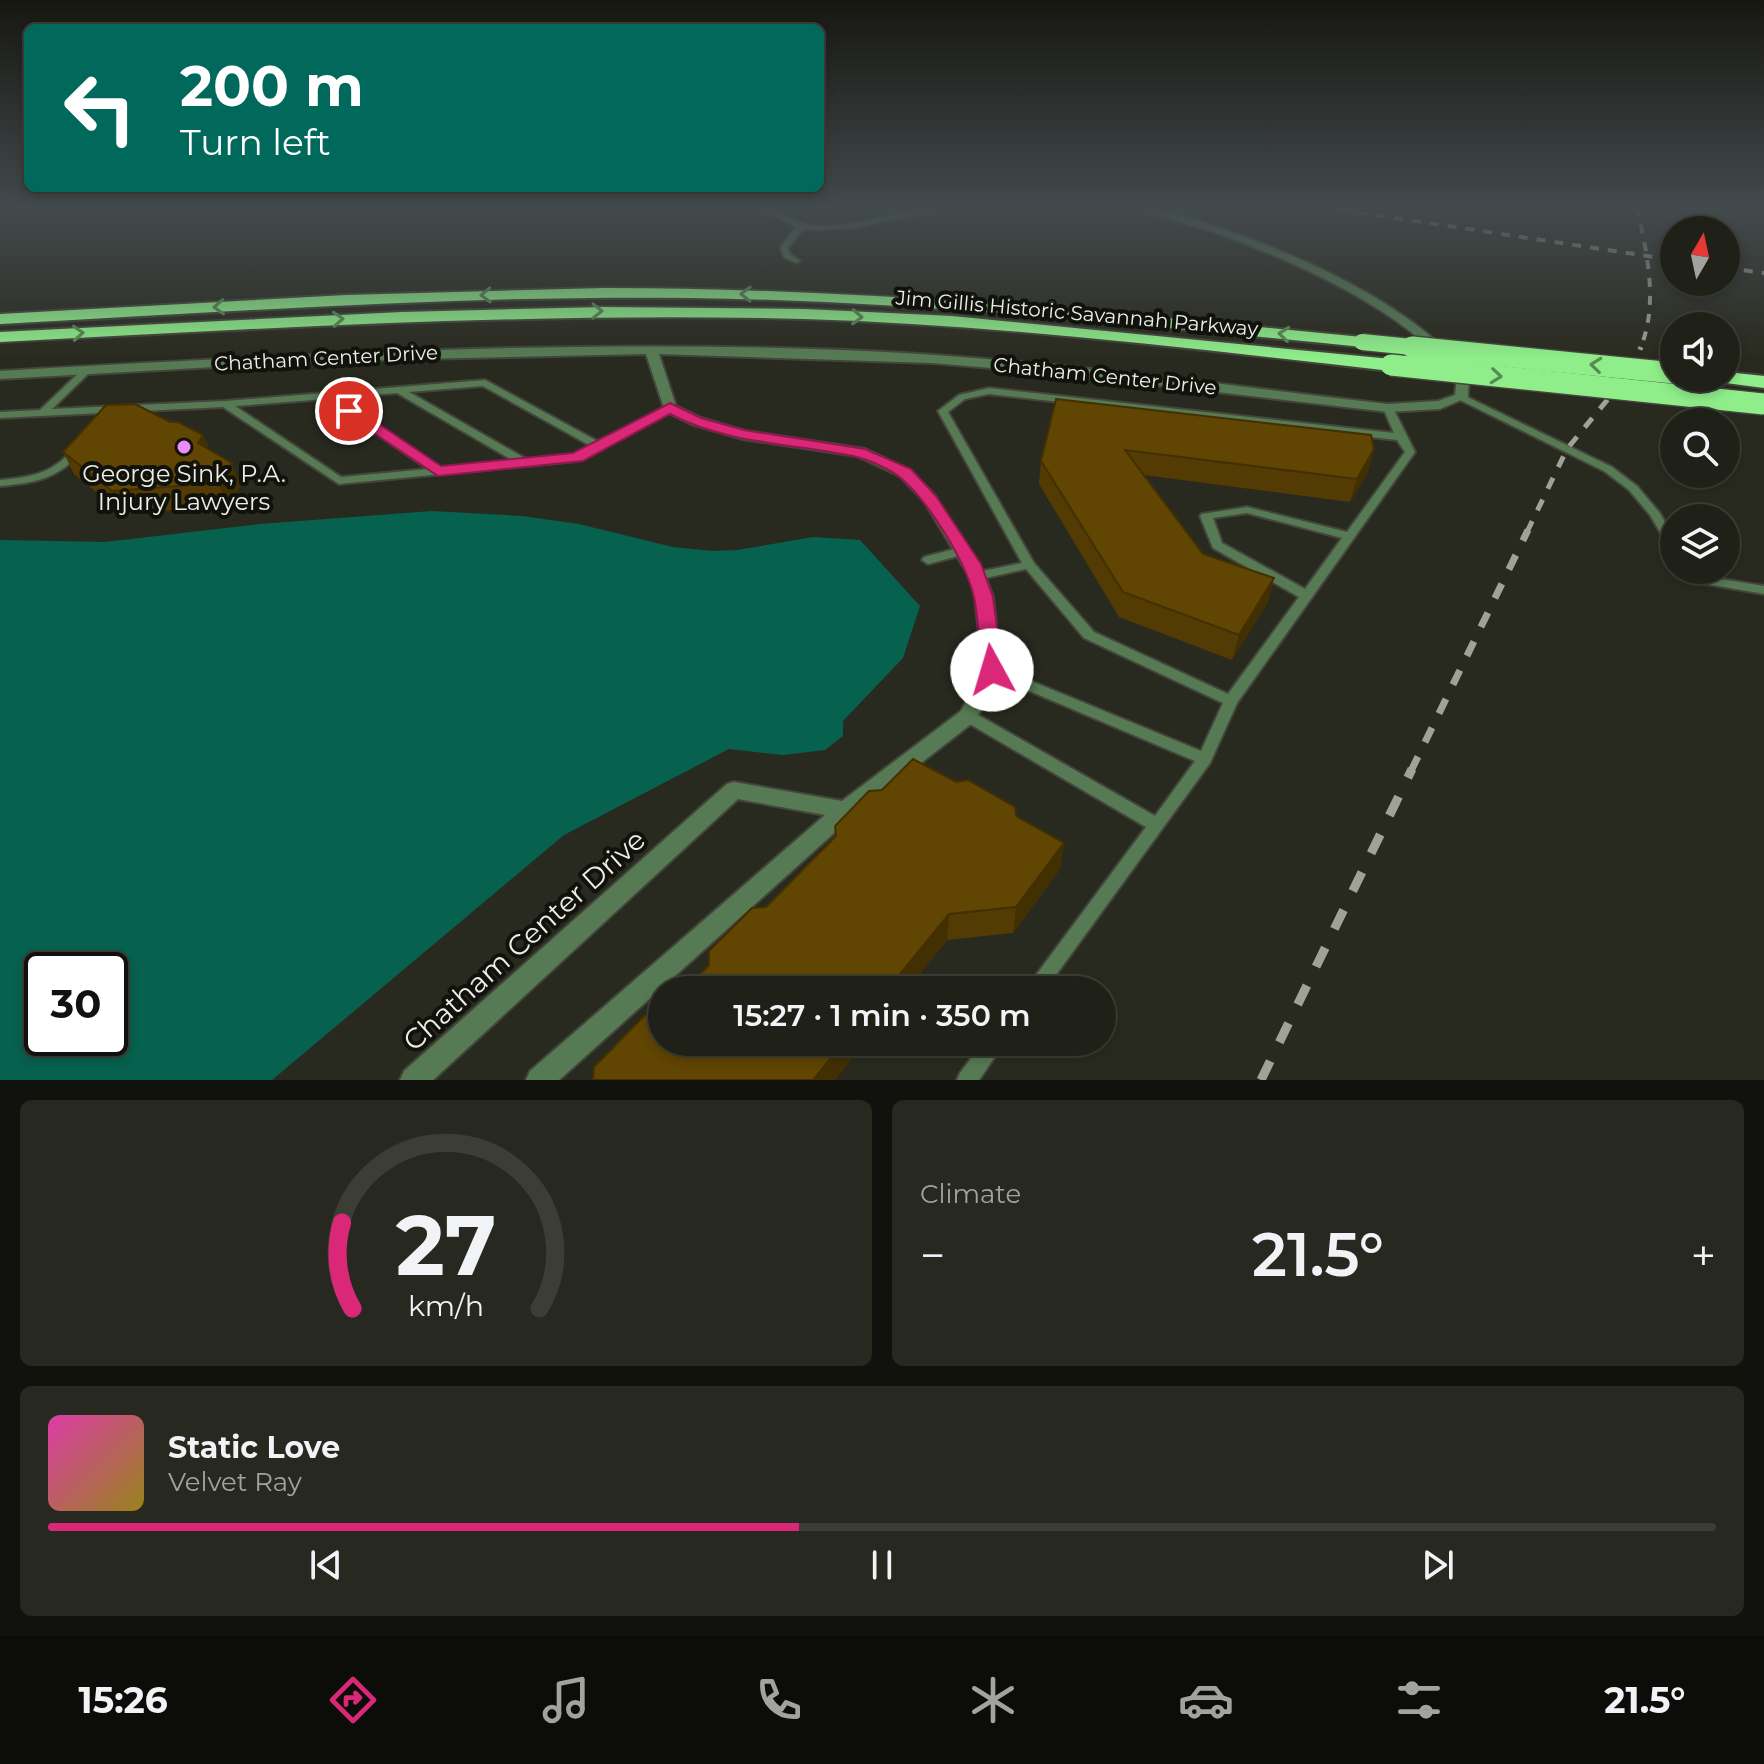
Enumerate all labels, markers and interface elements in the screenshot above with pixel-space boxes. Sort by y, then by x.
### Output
text: 200 m [180,52,364,120]
icon: left [48,56,152,160]
text: Turn left [180,120,331,164]
north arrow [1660,216,1740,296]
map controls [1660,216,1740,584]
street label: Jim Gillis Historic Savannah Parkway [894,285,1259,341]
one-way arrow [479,286,492,303]
one-way arrow [739,286,752,303]
one-way arrow [212,299,225,316]
one-way arrow [591,302,604,320]
one-way arrow [851,308,864,325]
one-way arrow [332,311,345,328]
button: sound [1660,312,1740,392]
one-way arrow [72,325,85,342]
one-way arrow [1277,326,1290,343]
street label: Chatham Center Drive [213,340,439,376]
street label: Chatham Center Drive [992,352,1218,400]
one-way arrow [1589,357,1602,374]
one-way arrow [1490,367,1503,384]
pin [315,377,383,445]
icon: arrive [327,389,371,433]
button: search [1660,408,1740,488]
marker: George Sink, P.A. Injury Lawyers [175,438,193,456]
place label: George Sink, P.A. Injury Lawyers [82,459,286,516]
button: layers [1660,504,1740,584]
position arrow [950,628,1034,712]
street label: Chatham Center Drive [396,822,652,1058]
speed limit sign: 30 [24,952,128,1056]
text: 15:27 · 1 min · 350 m [733,997,1031,1034]
text: Climate [920,1178,1021,1210]
text: 27 [396,1194,496,1296]
text: 21.5° [1252,1218,1384,1291]
text: − [920,1228,945,1282]
text: + [1691,1228,1716,1282]
text: km/h [408,1288,484,1323]
text: Static Love [168,1429,340,1466]
text: Velvet Ray [168,1466,302,1498]
icon: previous [304,1543,348,1587]
icon: pause [860,1543,904,1587]
icon: next [1416,1543,1460,1587]
icon: directions [325,1672,381,1728]
icon: music [538,1672,594,1728]
icon: phone [751,1672,807,1728]
icon: climate [965,1672,1021,1728]
icon: car [1178,1672,1234,1728]
icon: filters [1391,1672,1447,1728]
text: 15:26 [79,1678,168,1722]
text: 21.5° [1604,1678,1685,1722]

